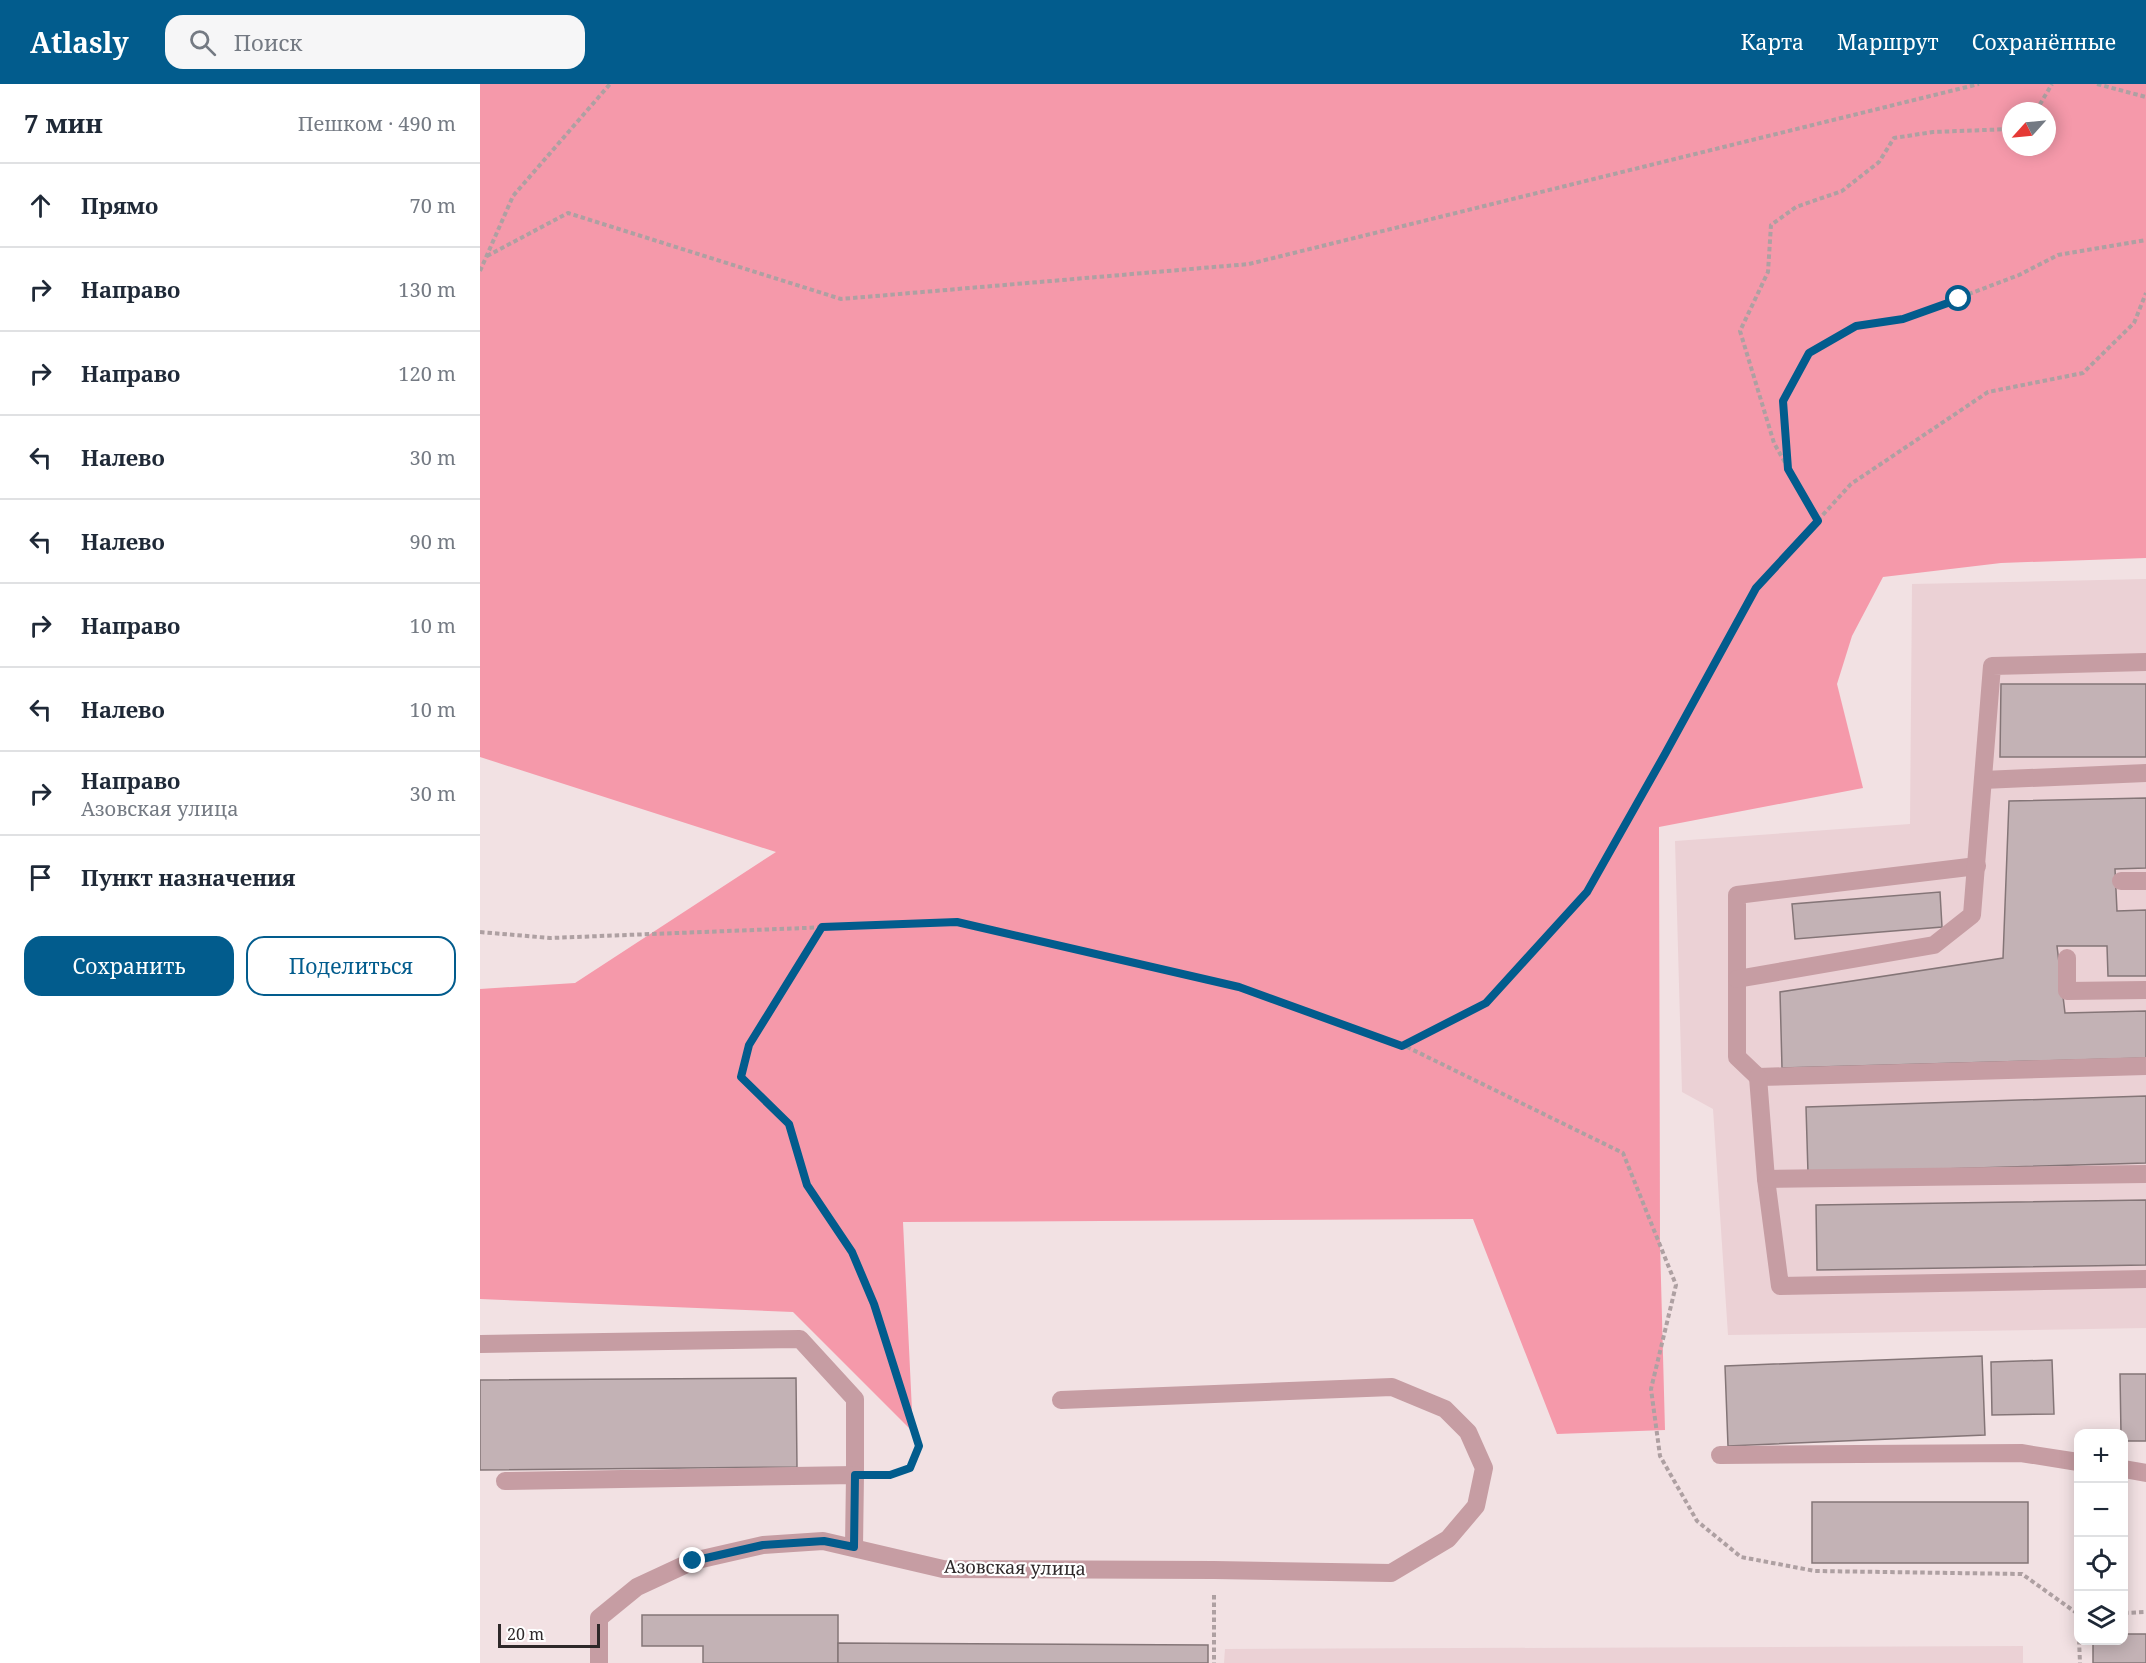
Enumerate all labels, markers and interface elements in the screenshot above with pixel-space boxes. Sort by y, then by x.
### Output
search box [165,15,585,69]
text: Atlasly [30,23,129,61]
icon: search [186,26,219,59]
text: Поиск [234,27,302,57]
text: Карта [1741,28,1804,56]
text: Маршрут [1837,28,1939,56]
text: Сохранённые [1972,28,2116,56]
north arrow [2002,102,2056,156]
text: 7 мин [24,105,103,141]
text: Пешком · 490 m [298,110,456,137]
icon: ahead [24,189,57,222]
text: Прямо [81,190,158,220]
text: 70 m [410,192,456,219]
icon: right [24,273,57,306]
text: Направо [81,274,180,304]
text: 130 m [398,276,456,303]
route start [1945,285,1971,311]
icon: right [24,357,57,390]
text: Направо [81,358,180,388]
text: 120 m [398,360,456,387]
icon: left [24,441,57,474]
text: Налево [81,442,165,472]
text: 30 m [410,444,456,471]
icon: left [24,525,57,558]
text: Налево [81,526,165,556]
text: 90 m [410,528,456,555]
icon: right [24,609,57,642]
text: Направо [81,610,180,640]
text: 10 m [410,612,456,639]
icon: left [24,693,57,726]
text: Налево [81,694,165,724]
text: 10 m [410,696,456,723]
text: Направо [81,765,180,795]
icon: right [24,777,57,810]
text: 30 m [410,780,456,807]
text: Азовская улица [81,795,239,822]
icon: arrive [24,861,57,894]
text: Пункт назначения [81,862,295,892]
button: Сохранить [24,936,234,996]
button: Поделиться [246,936,456,996]
map controls [2074,1429,2128,1645]
button: + [2074,1429,2128,1483]
button: − [2074,1483,2128,1537]
button: locate [2074,1537,2128,1591]
route end [679,1547,705,1573]
street label: Азовская улица [944,1554,1086,1580]
button: layers [2074,1591,2128,1645]
scale bar [498,1621,600,1648]
text: 20 m [507,1623,544,1645]

